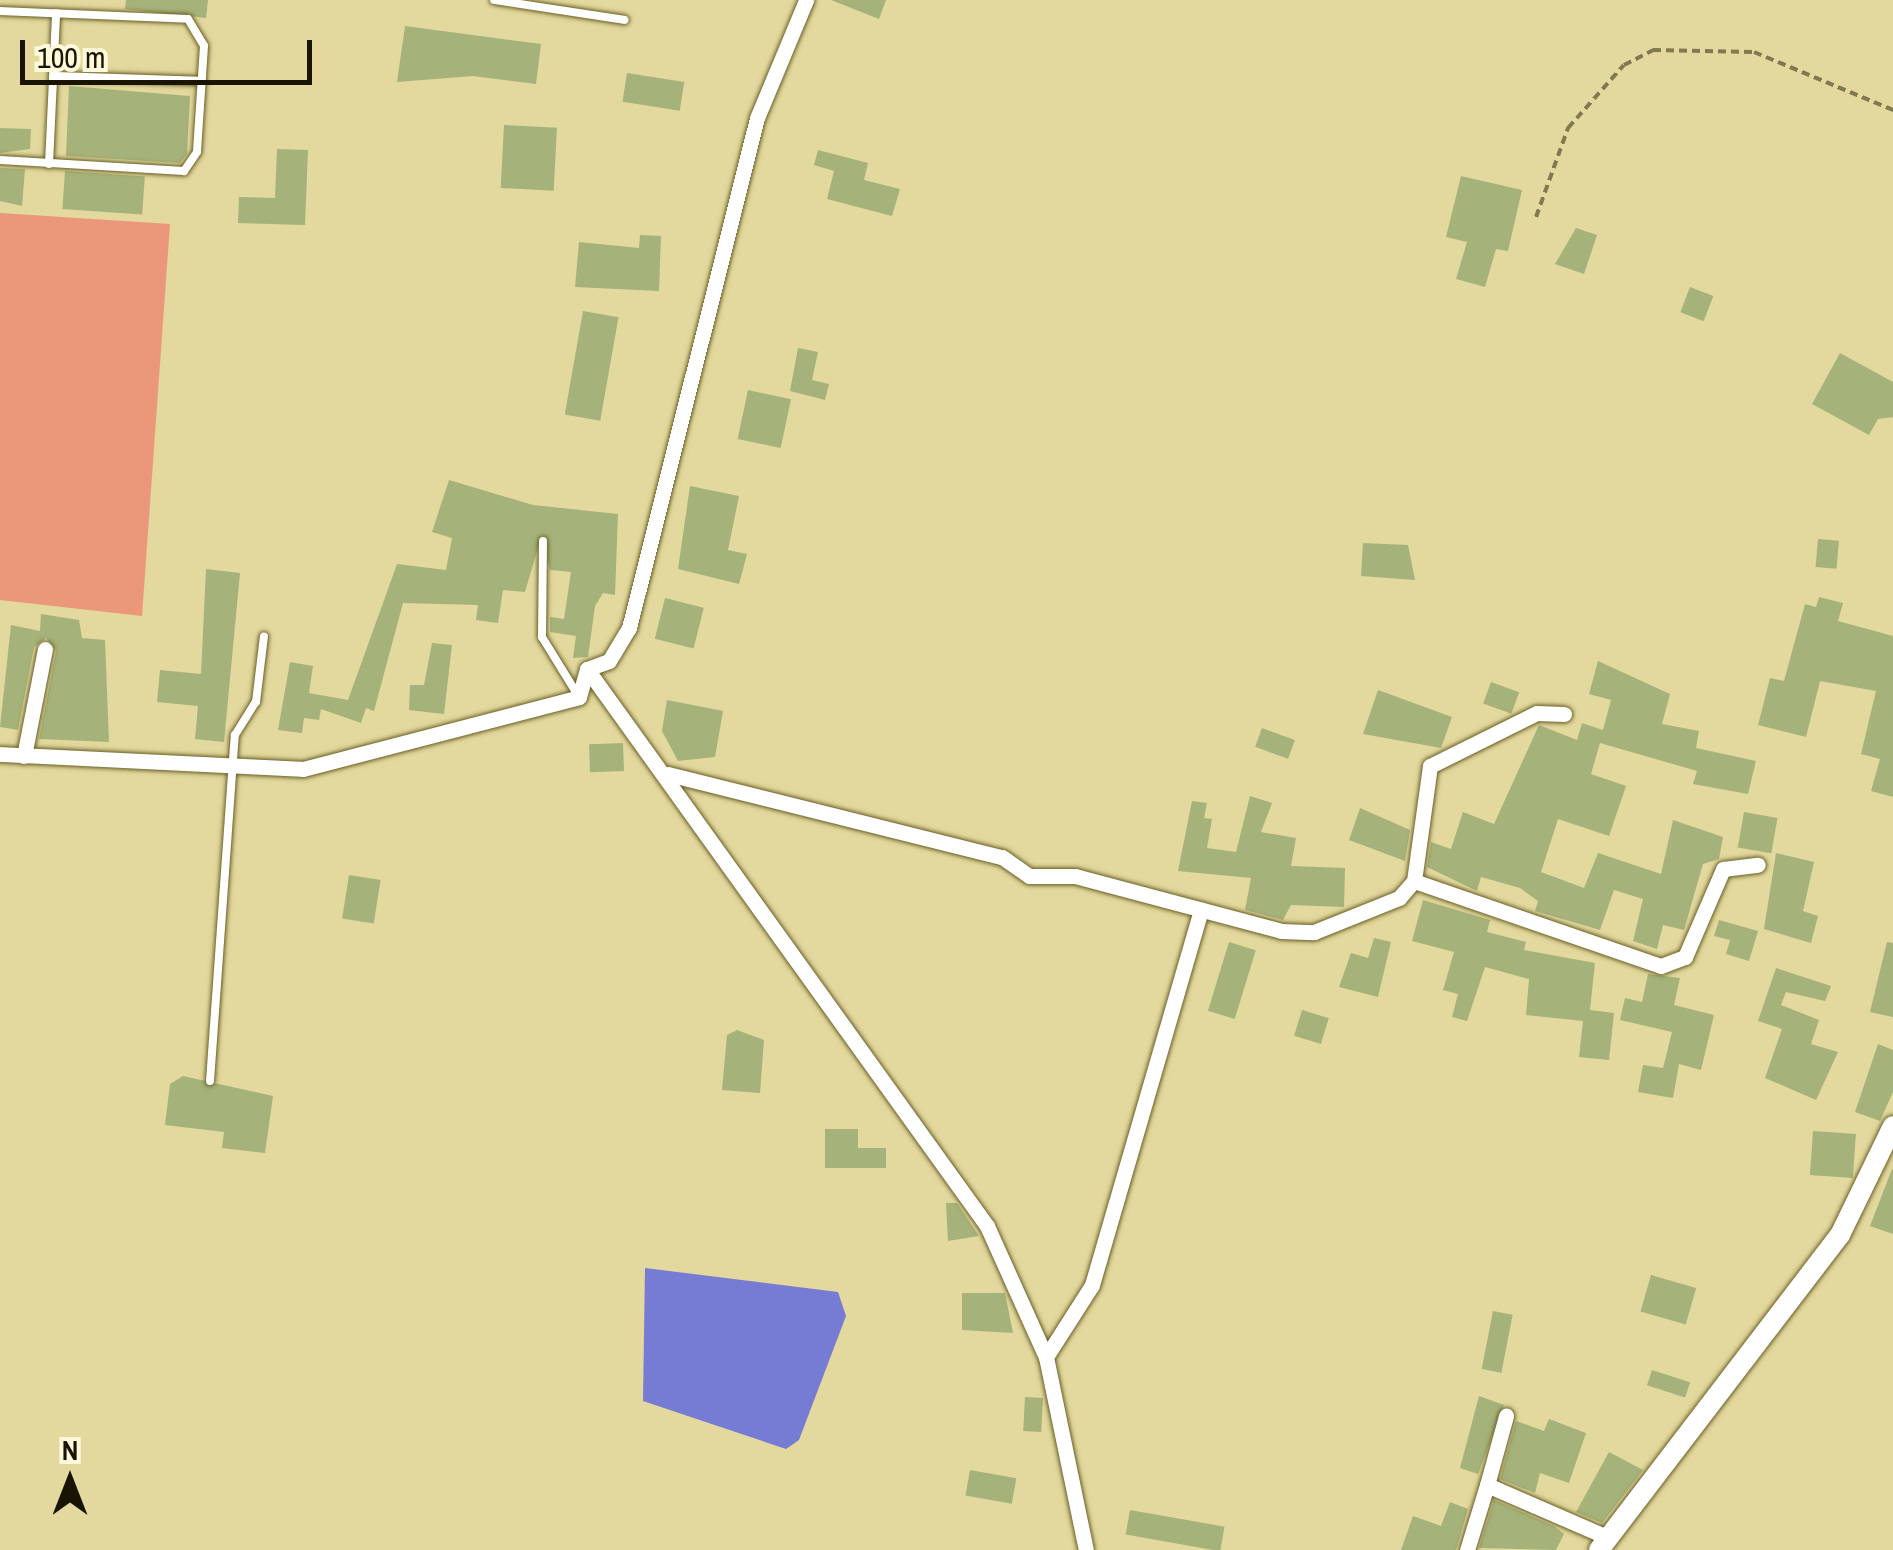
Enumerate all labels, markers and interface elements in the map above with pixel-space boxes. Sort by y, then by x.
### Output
scale bar [25,20,318,82]
text: 100 m [37,37,105,77]
north arrow [20,1430,120,1530]
text: N [62,1431,78,1469]

